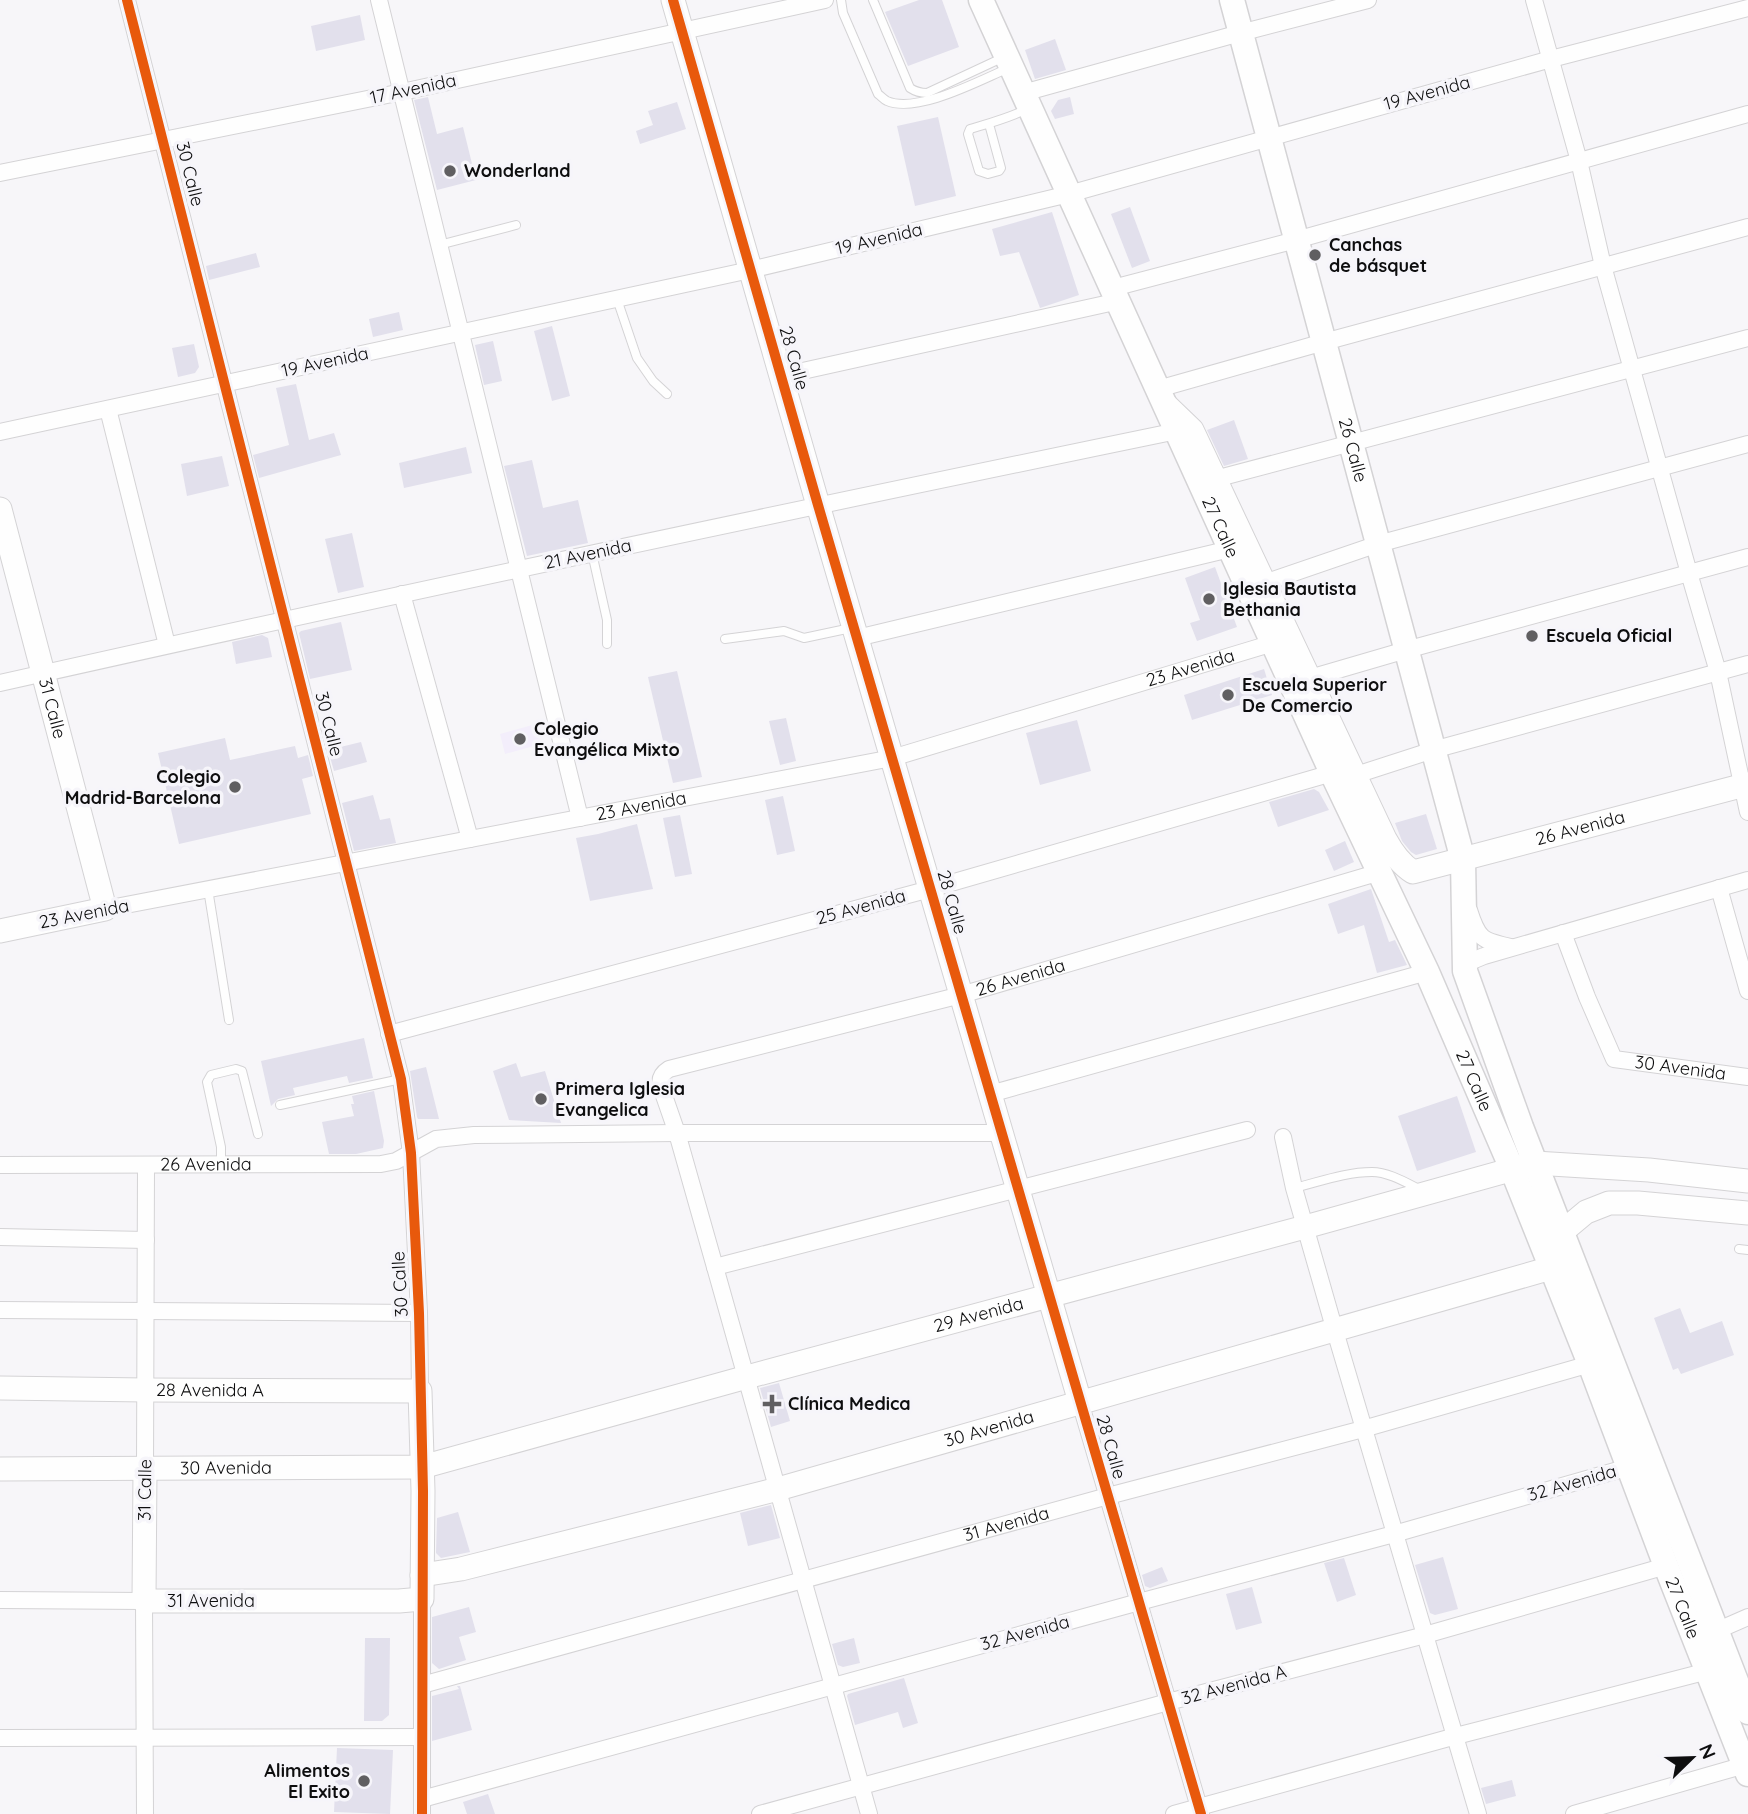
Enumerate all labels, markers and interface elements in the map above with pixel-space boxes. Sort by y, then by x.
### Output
street label: 17 Avenida [368,68,458,109]
street label: 19 Avenida [1381,70,1473,115]
street label: 30 Calle [171,139,210,209]
place label: Wonderland [464,159,571,182]
marker: Wonderland [442,163,458,179]
street label: 19 Avenida [833,217,925,260]
place label: Canchas de básquet [1329,233,1427,277]
marker: Canchas de básquet [1307,247,1323,263]
street label: 28 Calle [774,323,815,393]
street label: 19 Avenida [279,341,371,382]
street label: 26 Calle [1334,415,1373,485]
street label: 27 Calle [1197,493,1245,561]
street label: 21 Avenida [542,533,634,574]
place label: Iglesia Bautista Bethania [1223,577,1356,621]
marker: Iglesia Bautista Bethania [1201,591,1217,607]
place label: Escuela Oficial [1546,624,1672,647]
marker: Escuela Oficial [1524,628,1540,644]
street label: 23 Avenida [1143,643,1237,692]
place label: Escuela Superior De Comercio [1242,673,1387,717]
street label: 31 Calle [34,675,72,741]
marker: Escuela Superior De Comercio [1220,687,1236,703]
street label: 30 Calle [310,689,349,759]
place label: Colegio Evangélica Mixto [534,717,680,761]
marker: Colegio Evangélica Mixto [512,731,528,747]
place label: Colegio Madrid-Barcelona [65,765,221,809]
marker: Colegio Madrid-Barcelona [227,779,243,795]
street label: 23 Avenida [594,786,688,826]
street label: 26 Avenida [1533,805,1627,850]
street label: 28 Calle [932,867,973,937]
street label: 25 Avenida [814,884,908,929]
street label: 23 Avenida [37,894,131,933]
street label: 26 Avenida [973,953,1068,1001]
street label: 27 Calle [1451,1046,1498,1115]
street label: 30 Avenida [1633,1050,1728,1085]
place label: Primera Iglesia Evangelica [555,1077,685,1121]
marker: Primera Iglesia Evangelica [533,1091,549,1107]
street label: 26 Avenida [160,1152,252,1176]
street label: 30 Calle [386,1250,413,1318]
street label: 29 Avenida [931,1291,1026,1337]
street label: 28 Avenida A [156,1378,264,1401]
place label: Clínica Medica [788,1392,911,1415]
marker: Clínica Medica [762,1394,782,1414]
street label: 30 Avenida [942,1404,1036,1452]
street label: 28 Calle [1091,1412,1132,1482]
street label: 30 Avenida [180,1456,272,1479]
street label: 31 Calle [132,1459,157,1521]
street label: 32 Avenida [1525,1459,1619,1506]
street label: 31 Avenida [961,1501,1052,1546]
street label: 27 Calle [1660,1573,1706,1642]
street label: 31 Avenida [167,1589,255,1612]
street label: 32 Avenida [978,1610,1072,1655]
street label: 32 Avenida A [1179,1659,1289,1710]
north arrow [1657,1723,1727,1793]
text: N [1694,1740,1721,1762]
place label: Alimentos El Exito [264,1759,350,1803]
marker: Alimentos El Exito [356,1773,372,1789]

